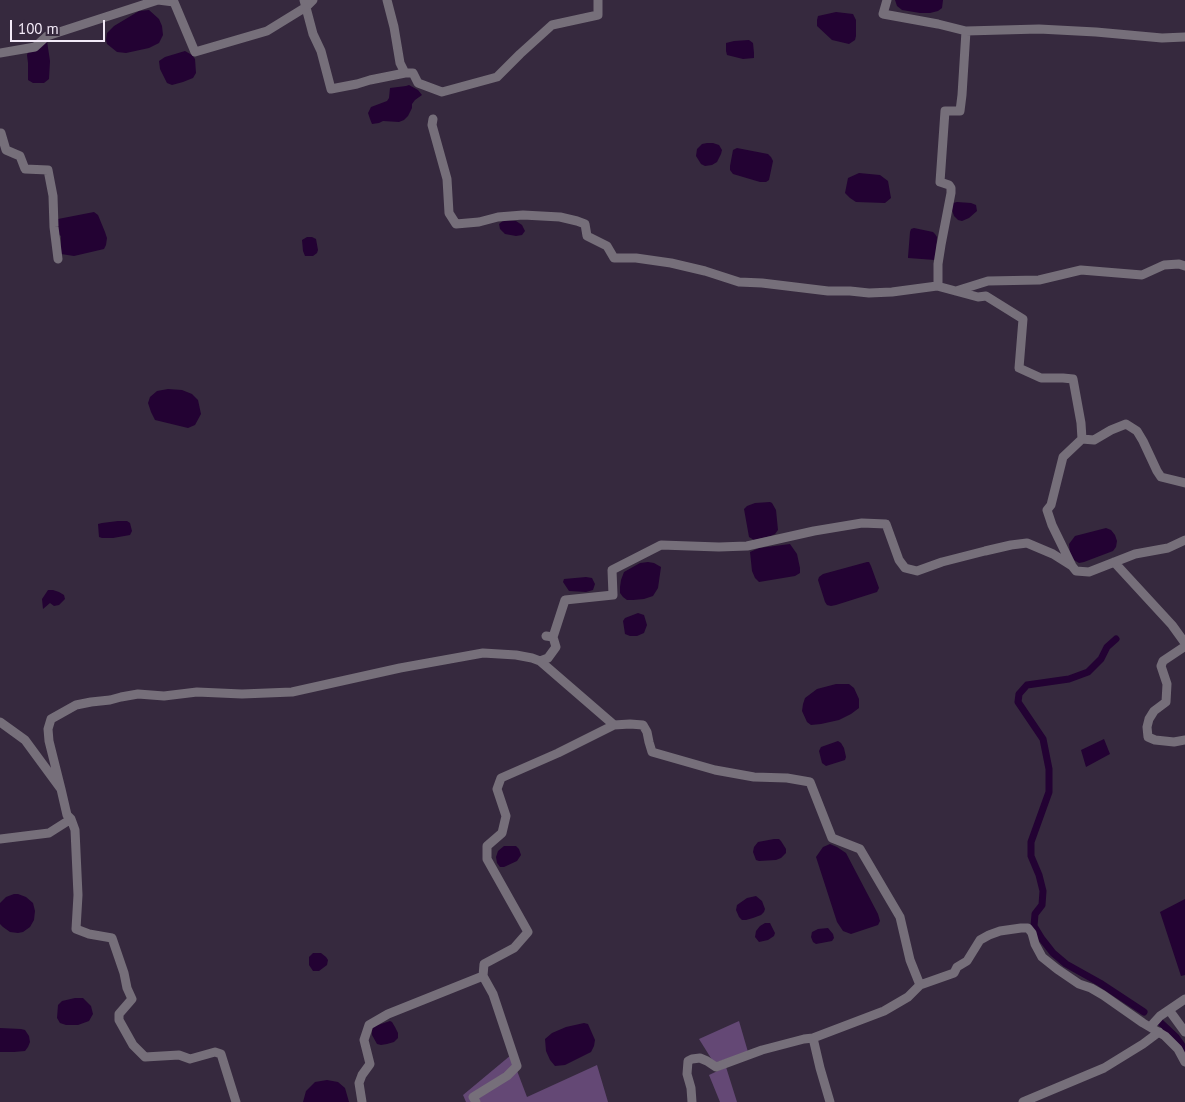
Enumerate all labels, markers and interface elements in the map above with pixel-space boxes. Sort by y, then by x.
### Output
scale bar [12,10,108,42]
text: 100 m [18,19,59,38]

